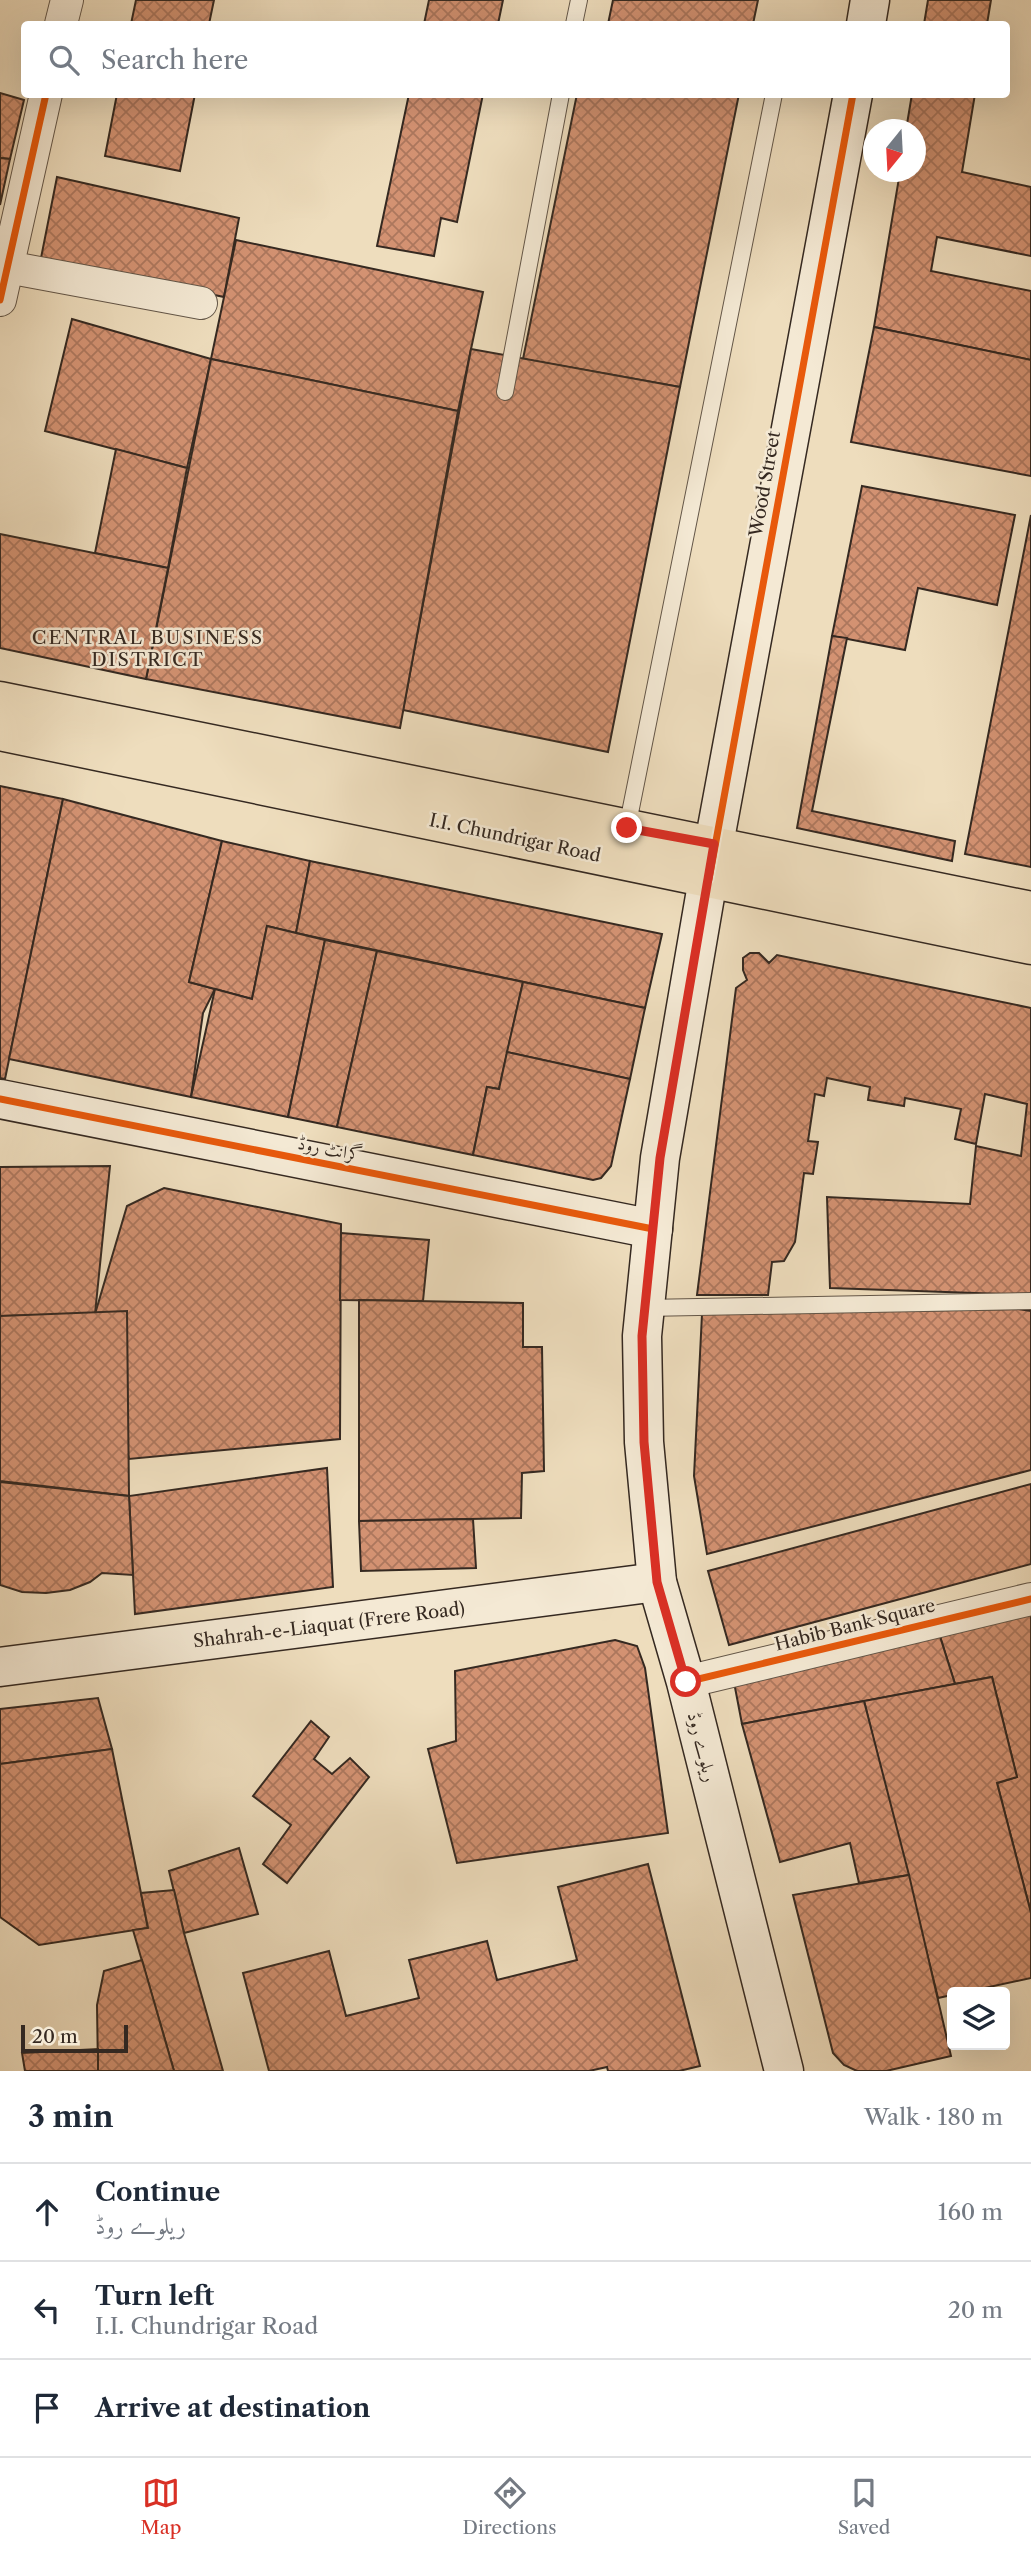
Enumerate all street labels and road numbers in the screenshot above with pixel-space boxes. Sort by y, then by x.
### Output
street label: Wood Street [745,429,785,540]
street label: I.I. Chundrigar Road [427,809,603,867]
street label: گرانٹ روڈ [296,1131,364,1166]
street label: Habib Bank Square [772,1594,938,1656]
street label: Shahrah-e-Liaquat (Frere Road) [192,1597,466,1653]
street label: ریلوے روڈ [683,1710,721,1784]

